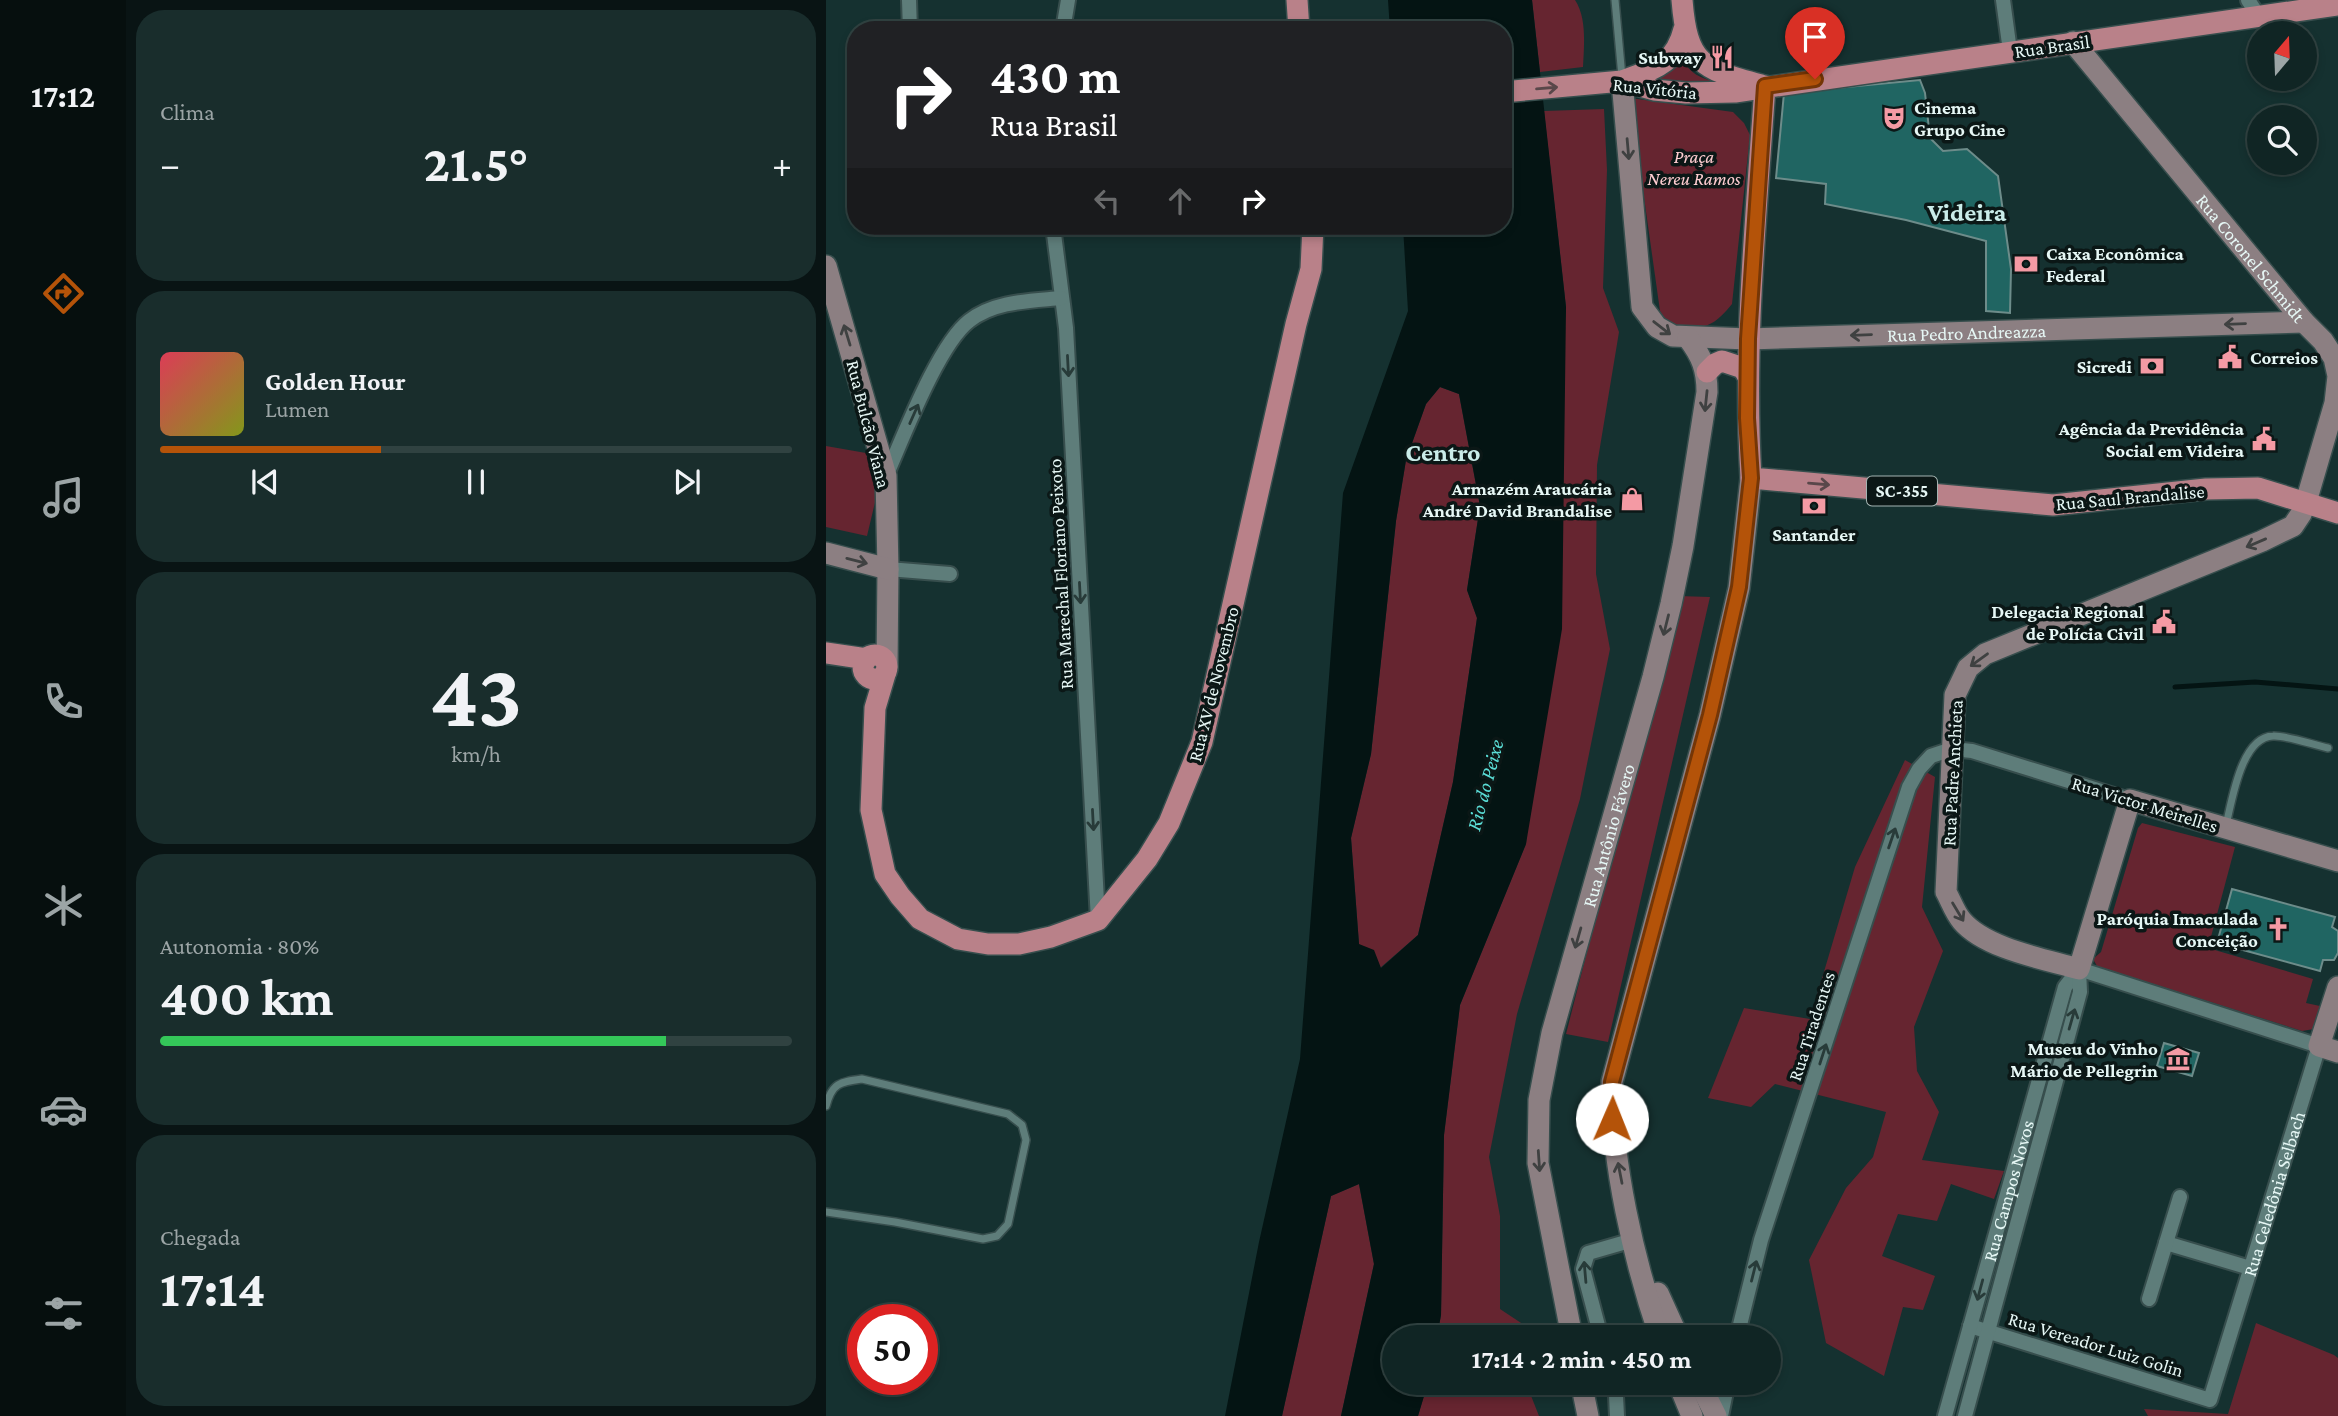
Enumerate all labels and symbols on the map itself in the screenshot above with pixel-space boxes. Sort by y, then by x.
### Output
pin [1785,7,1845,79]
north arrow [2247,21,2317,91]
street label: Rua Brasil [2013,31,2091,62]
restaurant icon: Subway [1708,43,1736,71]
place label: Subway [1638,47,1703,68]
street label: Rua Vitória [1612,74,1698,103]
one-way arrow [1536,81,1558,94]
place label: Cinema Grupo Cine [1914,97,2006,140]
theatre icon: Cinema Grupo Cine [1880,104,1908,132]
one-way arrow [1622,137,1635,160]
park label: Praça Nereu Ramos [1647,146,1741,189]
street label: Rua Coronel Schmidt [2192,190,2310,327]
district label: Videira [1927,198,2007,227]
place label: Caixa Econômica Federal [2046,243,2185,286]
bank icon: Caixa Econômica Federal [2012,250,2040,278]
one-way arrow [2224,317,2247,330]
one-way arrow [1653,320,1671,336]
street label: Rua Pedro Andreazza [1887,320,2047,346]
one-way arrow [839,324,852,346]
one-way arrow [1850,329,1873,342]
public building icon: Correios [2216,343,2244,371]
place label: Correios [2250,347,2318,368]
bank icon: Sicredi [2138,352,2166,380]
one-way arrow [1061,354,1074,377]
place label: Sicredi [2077,356,2132,377]
street label: Rua Bulcão Viana [842,358,895,490]
one-way arrow [1699,389,1712,412]
one-way arrow [908,404,921,425]
place label: Agência da Previdência Social em Videira [2058,418,2245,461]
public building icon: Agência da Previdência Social em Videira [2250,425,2278,453]
district label: Centro [1405,438,1481,467]
street label: Rua Marechal Floriano Peixoto [1044,458,1077,690]
road number: SC-355 [1867,476,1937,505]
place label: Armazém Araucária André David Brandalise [1422,478,1613,521]
one-way arrow [1807,478,1829,491]
street label: Rua Saul Brandalise [2055,481,2205,514]
shop icon: Armazém Araucária André David Brandalise [1618,485,1646,513]
bank icon: Santander [1800,492,1828,520]
place label: Santander [1772,524,1856,545]
one-way arrow [2246,537,2267,550]
one-way arrow [845,555,868,568]
one-way arrow [1074,581,1087,604]
place label: Delegacia Regional de Polícia Civil [1991,601,2144,644]
street label: Rua XV de Novembro [1184,604,1243,764]
public building icon: Delegacia Regional de Polícia Civil [2150,608,2178,636]
one-way arrow [1659,613,1672,636]
one-way arrow [1970,653,1989,667]
street label: Rua Padre Anchieta [1938,699,1967,847]
water label: Rio do Peixe [1461,737,1509,833]
street label: Rua Antônio Fávero [1578,761,1639,910]
street label: Rua Victor Meirelles [2069,772,2220,837]
one-way arrow [1086,809,1099,832]
one-way arrow [1887,827,1899,849]
one-way arrow [1950,902,1965,921]
place label: Paróquia Imaculada Conceição [2097,908,2259,951]
church icon: Paróquia Imaculada Conceição [2264,915,2292,943]
one-way arrow [1571,927,1584,949]
street label: Rua Tiradentes [1784,969,1839,1083]
one-way arrow [2066,1008,2079,1031]
place label: Museu do Vinho Mário de Pellegrin [2010,1038,2158,1081]
one-way arrow [1818,1044,1830,1066]
museum icon: Museu do Vinho Mário de Pellegrin [2164,1045,2192,1073]
position arrow [1575,1082,1649,1156]
street label: Rua Celedônia Selbach [2239,1109,2309,1279]
street label: Rua Campos Novos [1979,1118,2038,1264]
one-way arrow [1533,1149,1546,1172]
one-way arrow [1613,1162,1627,1185]
one-way arrow [1748,1260,1761,1283]
one-way arrow [1578,1261,1591,1284]
one-way arrow [1973,1279,1986,1301]
speed limit sign: 50 [847,1304,938,1395]
street label: Rua Vereador Luiz Golin [2006,1308,2186,1381]

